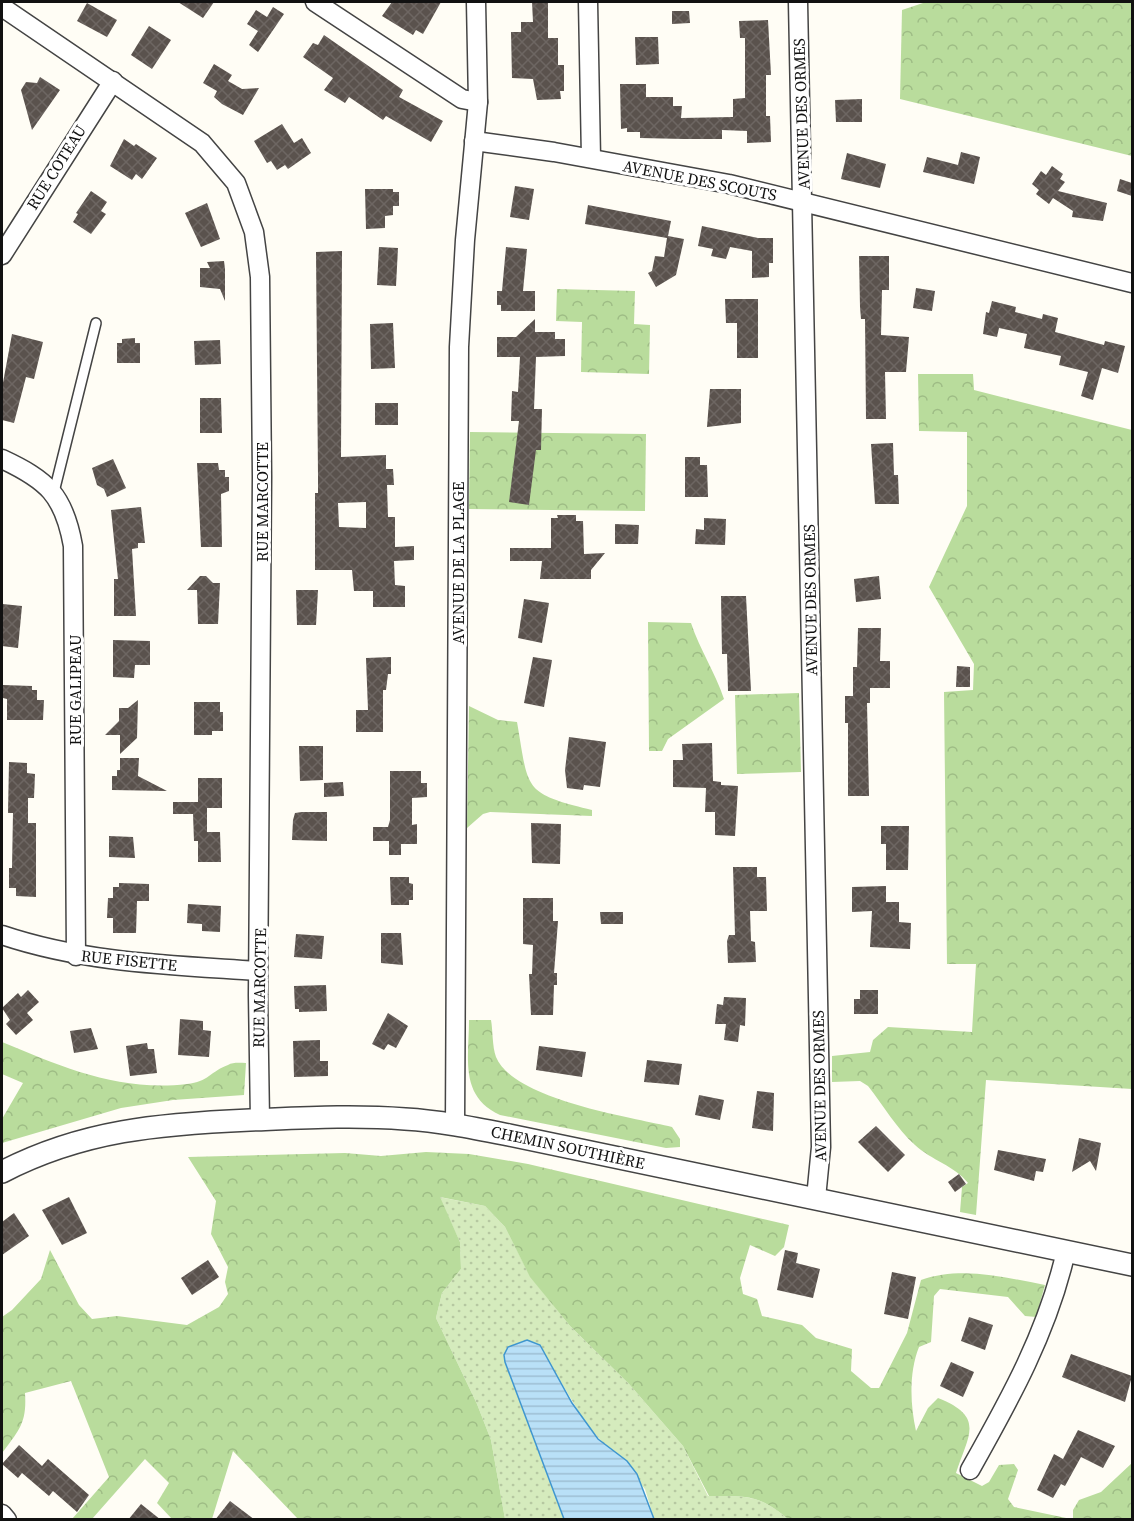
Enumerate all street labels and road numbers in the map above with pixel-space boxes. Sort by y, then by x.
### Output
street label: AVENUE DES ORMES [787,38,815,190]
street label: RUE COTEAU [21,120,91,214]
street label: AVENUE DES SCOUTS [621,154,779,206]
street label: RUE MARCOTTE [251,442,273,562]
street label: AVENUE DE LA PLAGE [447,481,469,644]
street label: AVENUE DES ORMES [798,524,822,676]
street label: RUE GALIPEAU [64,634,86,746]
street label: RUE MARCOTTE [247,927,271,1048]
street label: RUE FISETTE [80,944,178,976]
street label: AVENUE DES ORMES [807,1010,831,1162]
street label: CHEMIN SOUTHIÈRE [489,1120,647,1174]

